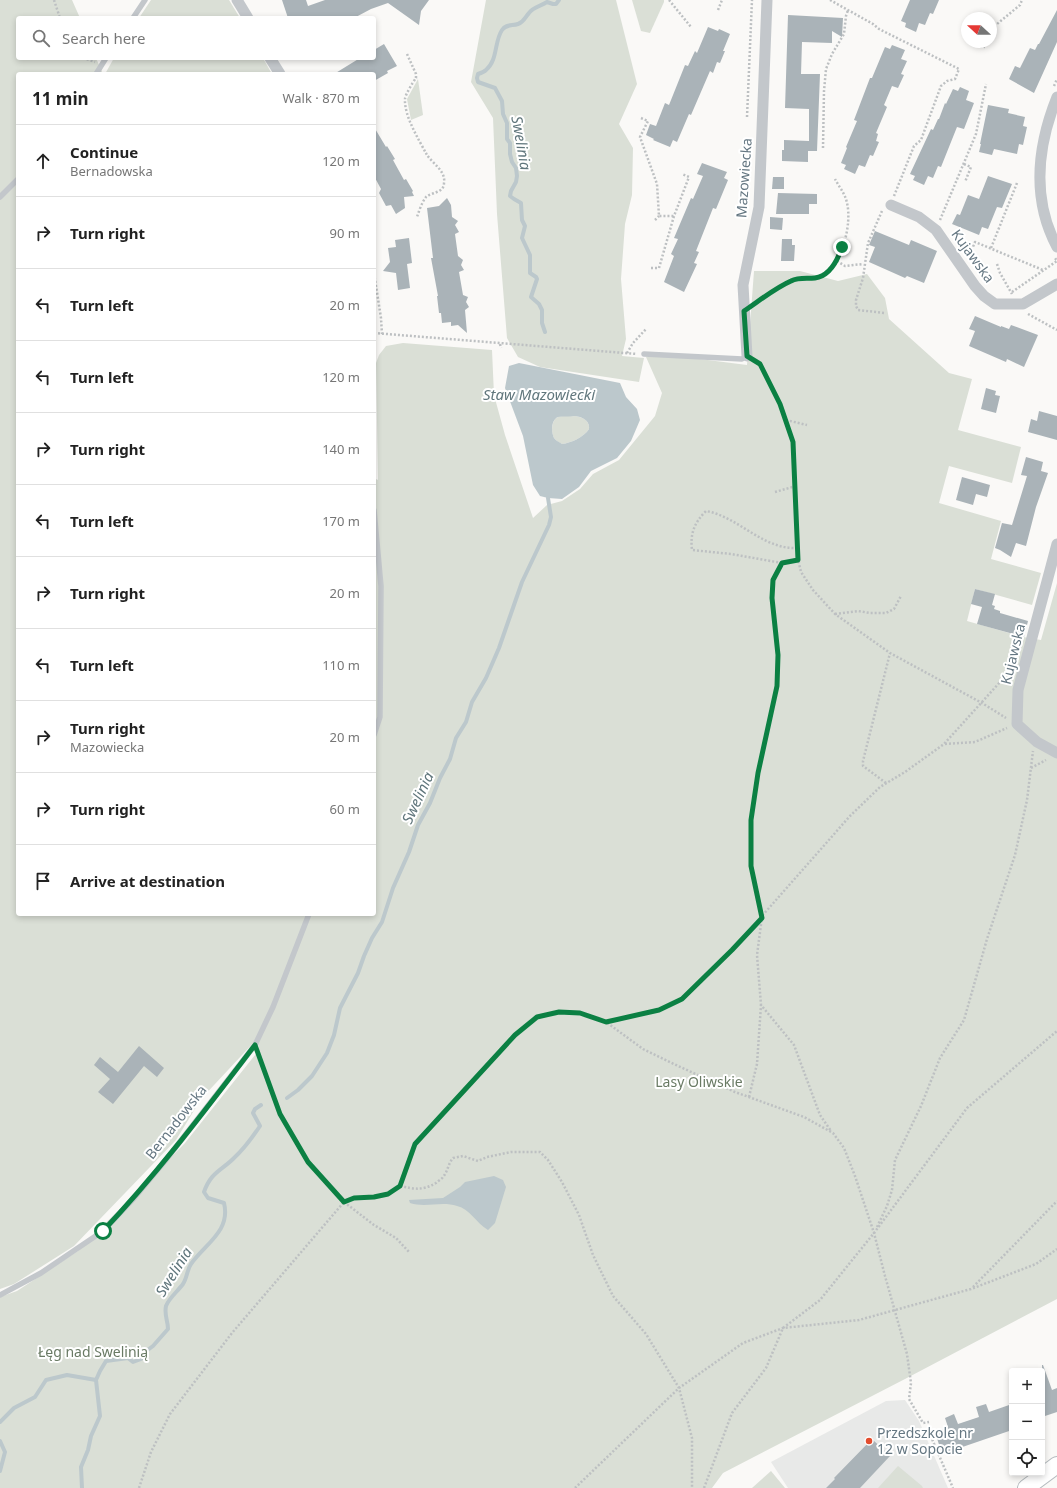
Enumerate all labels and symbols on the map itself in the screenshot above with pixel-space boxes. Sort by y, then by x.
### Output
north arrow [961,12,997,48]
water label: Swelinia [507,114,537,172]
street label: Mazowiecka [731,137,756,218]
street label: Kujawska [948,225,999,286]
route end [833,238,851,256]
water label: Staw Mazowiecki [483,384,596,404]
street label: Kujawska [996,622,1029,686]
water label: Swelinia [396,768,438,827]
park label: Lasy Oliwskie [655,1072,743,1091]
street label: Bernadowska [141,1081,211,1163]
route start [94,1222,112,1240]
water label: Swelinia [150,1243,196,1300]
park label: Łęg nad Swelinią [38,1342,148,1361]
place label: Przedszkole nr 12 w Sopocie [877,1423,973,1458]
marker: Przedszkole nr 12 w Sopocie [864,1436,874,1446]

